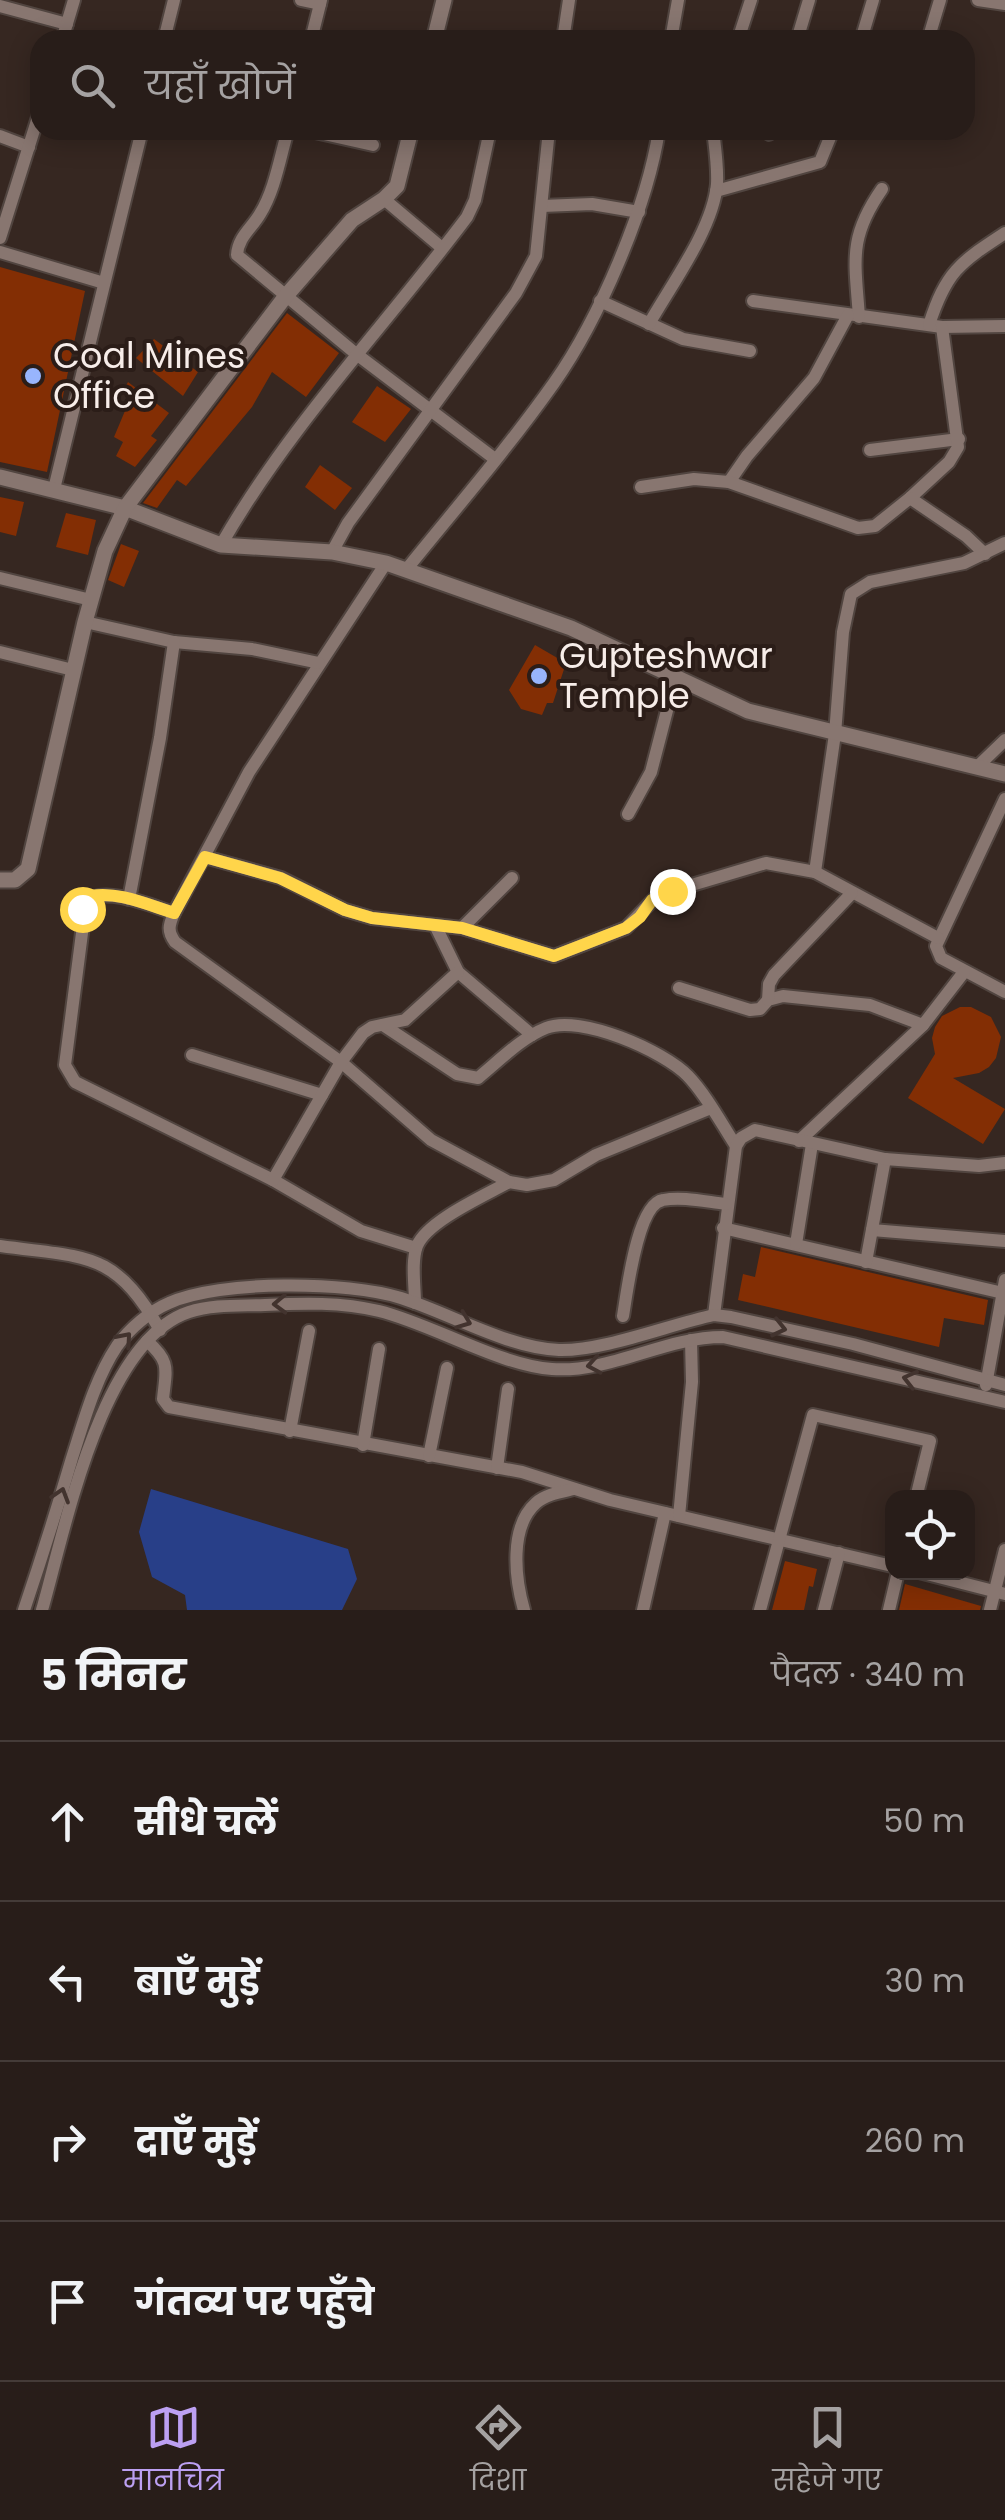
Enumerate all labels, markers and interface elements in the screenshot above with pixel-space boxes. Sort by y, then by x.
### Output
search box [30,30,975,140]
icon: search [65,58,120,113]
text: यहाँ खोजें [145,59,295,112]
place label: Coal Mines Office [53,331,245,420]
marker: Coal Mines Office [22,365,44,387]
place label: Gupteshwar Temple [559,631,773,720]
marker: Gupteshwar Temple [528,665,550,687]
route end [650,869,696,915]
route start [60,887,106,933]
one-way arrow [271,1293,287,1314]
one-way arrow [455,1309,472,1330]
one-way arrow [771,1316,788,1337]
one-way arrow [114,1332,132,1351]
one-way arrow [586,1354,602,1375]
one-way arrow [902,1370,919,1391]
one-way arrow [49,1488,69,1505]
map controls [885,1490,975,1580]
button: locate [885,1490,975,1580]
text: 5 मिनट [40,1646,187,1705]
text: पैदल · 340 m [771,1652,965,1697]
icon: ahead [40,1794,95,1849]
text: सीधे चलें [135,1795,278,1848]
text: 50 m [883,1798,965,1843]
icon: left [40,1954,95,2009]
text: बाएँ मुड़ें [135,1955,260,2008]
text: 30 m [885,1958,965,2003]
icon: right [40,2114,95,2169]
text: दाएँ मुड़ें [135,2115,257,2168]
text: 260 m [865,2118,965,2163]
icon: arrive [40,2274,95,2329]
text: गंतव्य पर पहुँचे [135,2275,374,2328]
tab: मानचित्र [123,2400,224,2502]
tab: दिशा [470,2400,526,2502]
tab: सहेजे गए [772,2400,882,2502]

